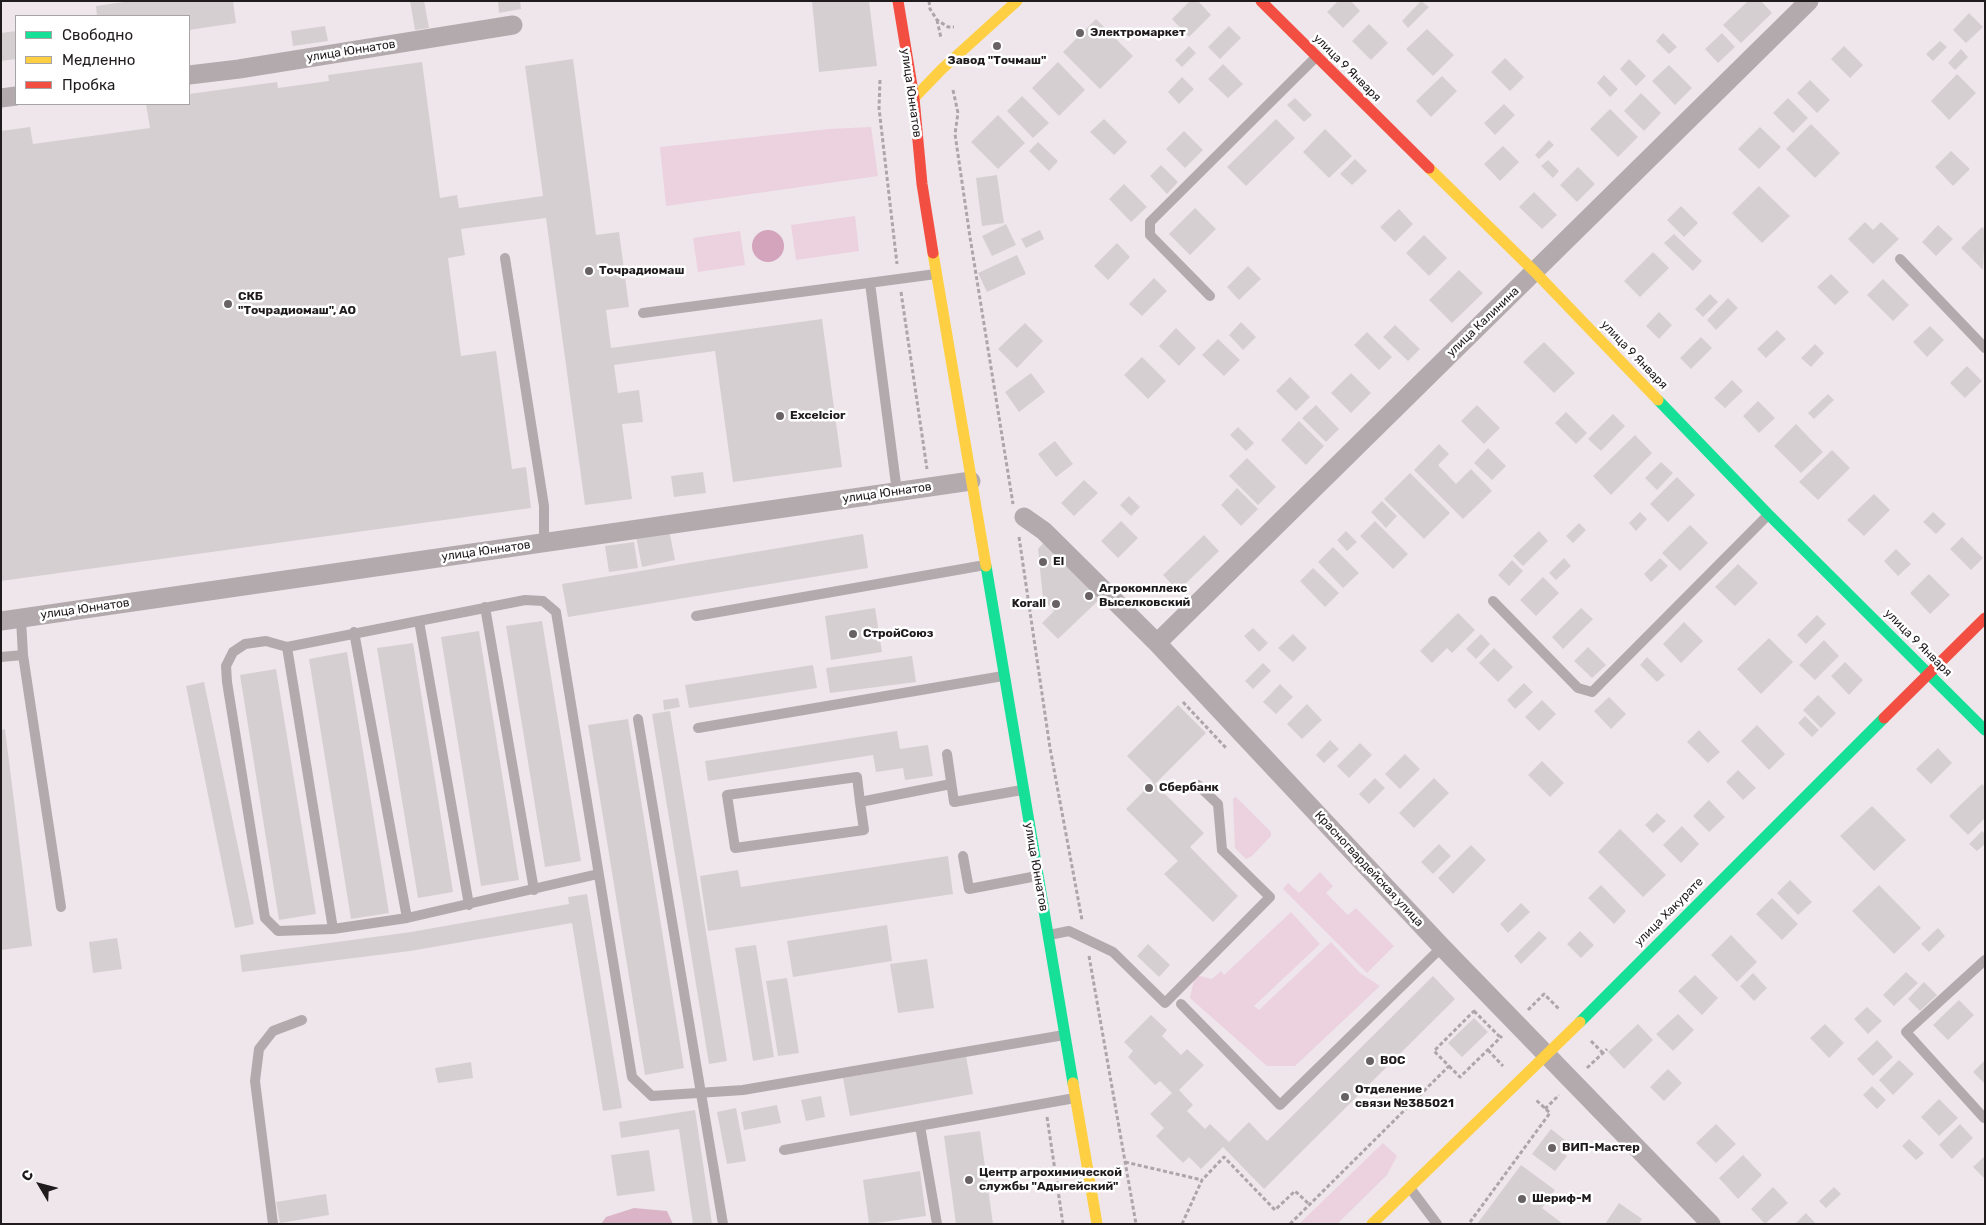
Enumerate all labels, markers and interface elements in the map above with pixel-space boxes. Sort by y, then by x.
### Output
legend [15,15,190,105]
text: Свободно [62,26,133,44]
place label: Электромаркет [1090,26,1186,40]
marker: Электромаркет [1074,27,1086,39]
street label: улица 9 Января [1310,31,1384,105]
street label: улица Юннатов [305,37,397,65]
marker: Завод "Точмаш" [991,40,1003,52]
street label: улица Юннатов [898,48,924,138]
text: Медленно [62,51,135,69]
place label: Завод "Точмаш" [948,54,1046,68]
text: Пробка [62,76,115,94]
place label: Точрадиомаш [599,264,684,278]
marker: Точрадиомаш [583,265,595,277]
street label: улица Калинина [1444,284,1522,360]
place label: СКБ "Точрадиомаш", АО [238,290,356,318]
marker: СКБ "Точрадиомаш", АО [222,298,234,310]
street label: улица 9 Января [1598,318,1670,392]
place label: Excelcior [790,409,845,423]
marker: Excelcior [774,410,786,422]
street label: улица Юннатов [842,480,932,506]
street label: улица Юннатов [441,538,531,564]
place label: El [1053,555,1064,569]
marker: El [1037,556,1049,568]
place label: Агрокомплекс Выселковский [1099,582,1190,610]
marker: Агрокомплекс Выселковский [1083,590,1095,602]
street label: улица Юннатов [40,596,130,622]
place label: Korall [1012,597,1046,611]
marker: Korall [1050,598,1062,610]
street label: улица 9 Января [1881,606,1955,680]
place label: СтройСоюз [863,627,933,641]
marker: СтройСоюз [847,628,859,640]
place label: Сбербанк [1159,781,1219,795]
marker: Сбербанк [1143,782,1155,794]
street label: Красногвардейская улица [1312,808,1426,930]
street label: улица Юннатов [1021,821,1051,913]
street label: улица Хакурате [1632,875,1706,949]
place label: ВОС [1380,1054,1405,1068]
marker: ВОС [1364,1055,1376,1067]
place label: Отделение связи №385021 [1355,1083,1454,1111]
marker: Отделение связи №385021 [1339,1091,1351,1103]
place label: ВИП-Мастер [1562,1141,1640,1155]
marker: ВИП-Мастер [1546,1142,1558,1154]
north arrow [15,1160,65,1210]
place label: Центр агрохимической службы "Адыгейский" [979,1166,1122,1194]
text: С [18,1167,37,1185]
marker: Центр агрохимической службы "Адыгейский" [963,1174,975,1186]
place label: Шериф-М [1532,1192,1592,1206]
marker: Шериф-М [1516,1193,1528,1205]

